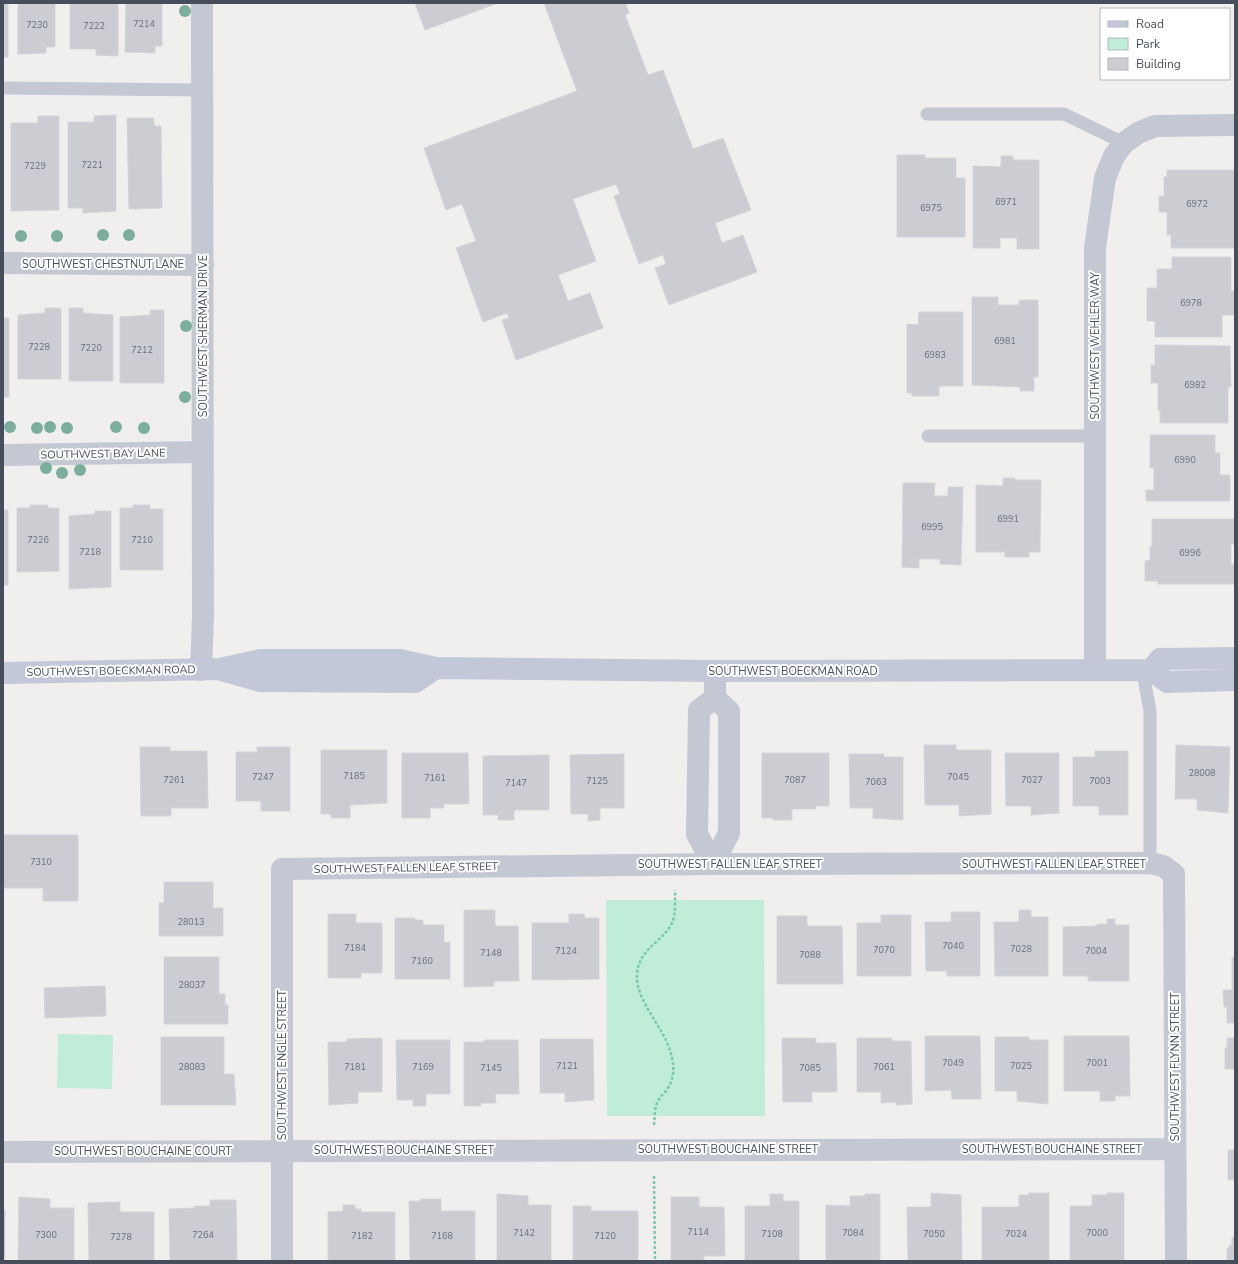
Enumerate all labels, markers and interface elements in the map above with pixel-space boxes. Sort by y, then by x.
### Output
legend [1100,8,1230,80]
text: Road [1136,16,1164,32]
house number: 7214 [133,18,155,30]
house number: 7230 [26,19,48,31]
house number: 7222 [83,20,105,32]
text: Park [1136,36,1161,52]
text: Building [1136,56,1181,72]
house number: 7221 [81,159,103,171]
house number: 7229 [24,160,46,172]
house number: 6971 [995,196,1017,208]
house number: 6972 [1186,198,1208,210]
house number: 6975 [920,202,942,214]
street label: SOUTHWEST SHERMAN DRIVE [196,255,211,417]
street label: SOUTHWEST CHESTNUT LANE [22,257,184,272]
street label: SOUTHWEST WEHLER WAY [1088,272,1103,420]
house number: 6978 [1180,297,1202,309]
house number: 6981 [994,335,1016,347]
house number: 7228 [28,341,50,353]
house number: 7220 [80,342,102,354]
house number: 7212 [131,344,153,356]
house number: 6983 [924,349,946,361]
house number: 6982 [1184,379,1206,391]
street label: SOUTHWEST BAY LANE [40,445,166,463]
house number: 6990 [1174,454,1196,466]
house number: 6991 [997,513,1019,525]
house number: 6995 [921,521,943,533]
house number: 7226 [27,534,49,546]
house number: 7210 [131,534,153,546]
house number: 7218 [79,546,101,558]
house number: 6996 [1179,547,1201,559]
street label: SOUTHWEST BOECKMAN ROAD [26,662,196,680]
street label: SOUTHWEST BOECKMAN ROAD [708,664,878,679]
house number: 28008 [1188,767,1216,779]
house number: 7185 [343,770,365,782]
house number: 7247 [252,771,274,783]
house number: 7045 [947,771,969,783]
house number: 7161 [424,772,446,784]
house number: 7261 [163,774,185,786]
house number: 7087 [784,774,806,786]
house number: 7027 [1021,774,1043,786]
house number: 7125 [586,775,608,787]
house number: 7003 [1089,775,1111,787]
house number: 7063 [865,776,887,788]
house number: 7147 [505,777,527,789]
house number: 7310 [30,856,52,868]
street label: SOUTHWEST FALLEN LEAF STREET [638,857,823,872]
street label: SOUTHWEST FALLEN LEAF STREET [962,857,1147,872]
street label: SOUTHWEST FALLEN LEAF STREET [314,859,499,877]
house number: 28013 [177,916,205,928]
house number: 7040 [942,940,964,952]
house number: 7184 [344,942,366,954]
house number: 7028 [1010,943,1032,955]
house number: 7070 [873,944,895,956]
house number: 7124 [555,945,577,957]
house number: 7004 [1085,945,1107,957]
house number: 7148 [480,947,502,959]
house number: 7088 [799,949,821,961]
house number: 7160 [411,955,433,967]
house number: 28037 [178,979,206,991]
street label: SOUTHWEST ENGLE STREET [275,989,290,1140]
street label: SOUTHWEST FLYNN STREET [1168,992,1183,1142]
house number: 7049 [942,1057,964,1069]
house number: 7001 [1086,1057,1108,1069]
house number: 7121 [556,1060,578,1072]
house number: 7025 [1010,1060,1032,1072]
house number: 28083 [178,1061,206,1073]
house number: 7181 [344,1061,366,1073]
house number: 7169 [412,1061,434,1073]
house number: 7061 [873,1061,895,1073]
house number: 7145 [480,1062,502,1074]
house number: 7085 [799,1062,821,1074]
street label: SOUTHWEST BOUCHAINE STREET [638,1142,819,1157]
street label: SOUTHWEST BOUCHAINE STREET [962,1142,1143,1157]
street label: SOUTHWEST BOUCHAINE STREET [314,1143,495,1158]
street label: SOUTHWEST BOUCHAINE COURT [54,1144,232,1159]
house number: 7114 [687,1226,709,1238]
house number: 7142 [513,1227,535,1239]
house number: 7084 [842,1227,864,1239]
house number: 7000 [1086,1227,1108,1239]
house number: 7108 [761,1228,783,1240]
house number: 7050 [923,1228,945,1240]
house number: 7024 [1005,1228,1027,1240]
house number: 7300 [35,1229,57,1241]
house number: 7264 [192,1229,214,1241]
house number: 7182 [351,1230,373,1242]
house number: 7168 [431,1230,453,1242]
house number: 7120 [594,1230,616,1242]
house number: 7278 [110,1231,132,1243]

